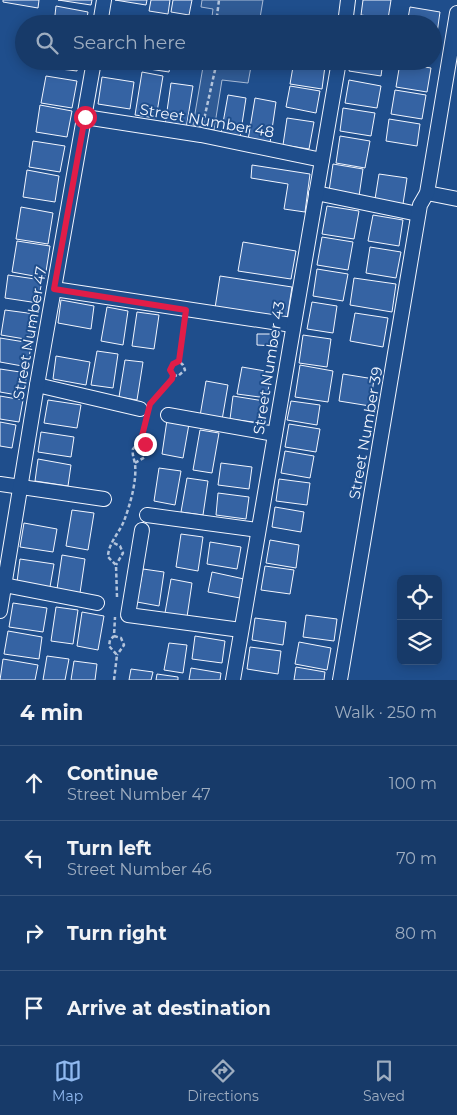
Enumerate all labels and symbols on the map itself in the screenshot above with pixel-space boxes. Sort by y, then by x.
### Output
street label: Street Number 48 [138,99,276,142]
route start [74,106,97,129]
street label: Street Number 47 [8,265,51,401]
street label: Street Number 43 [249,300,288,436]
street label: Street Number 39 [344,365,387,501]
route end [134,433,157,456]

